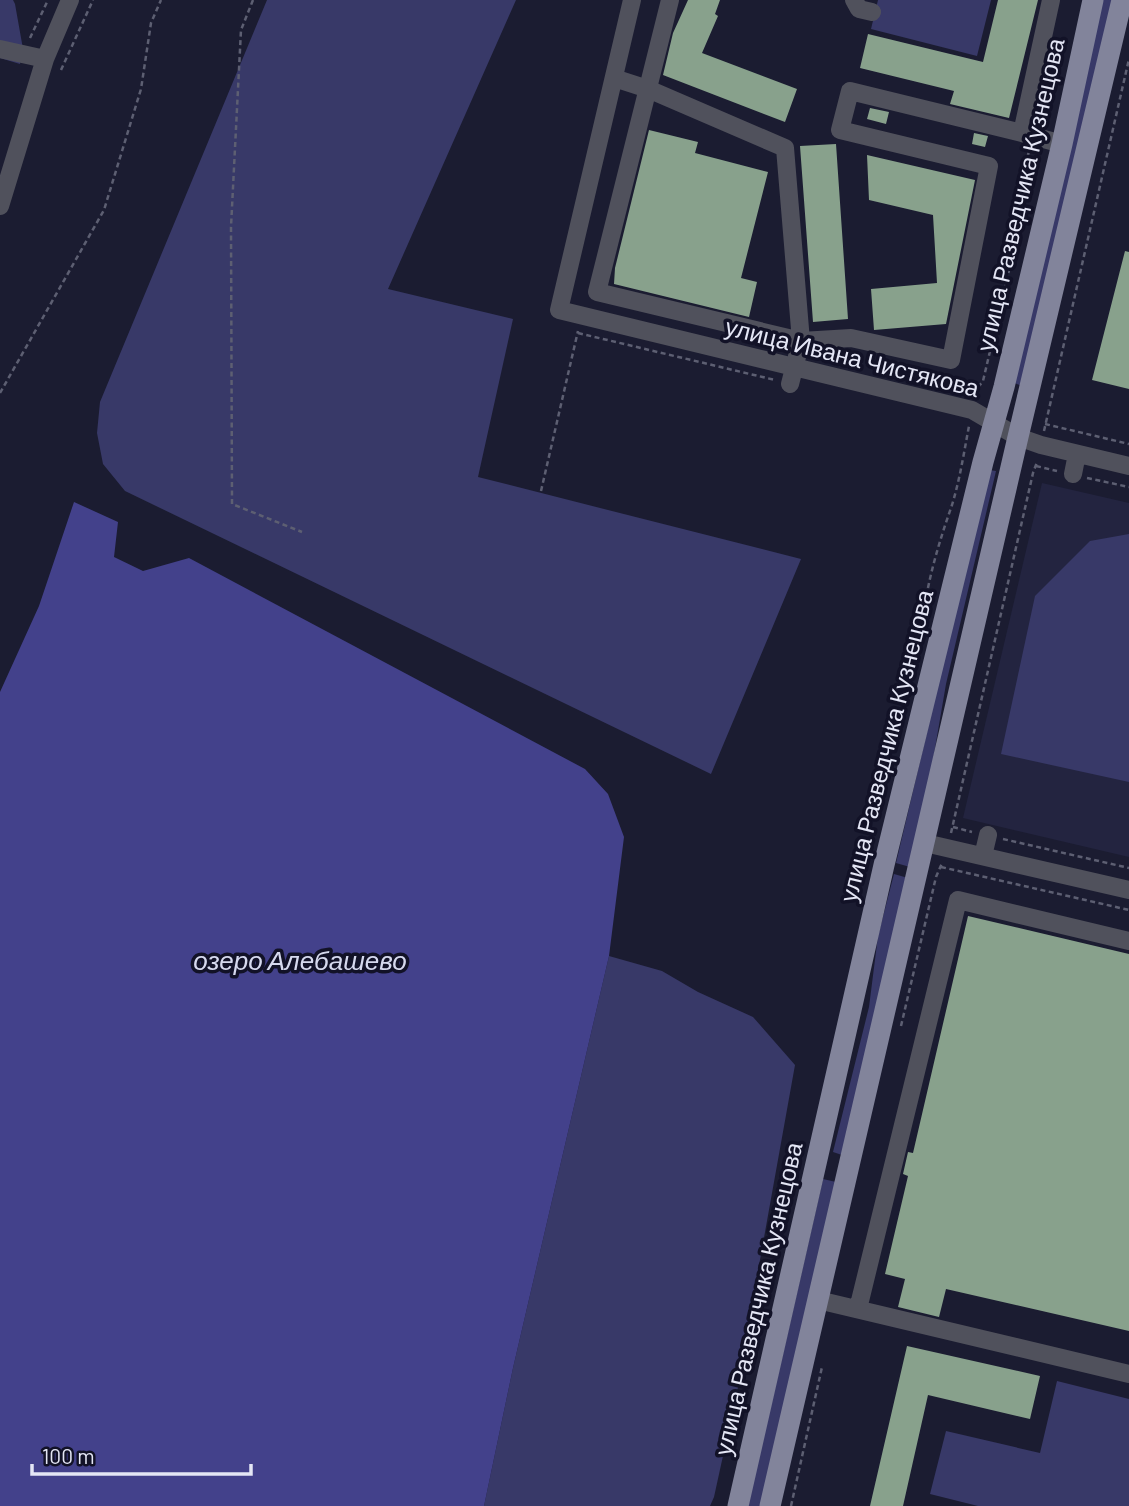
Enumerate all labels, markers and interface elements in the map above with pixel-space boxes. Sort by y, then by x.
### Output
street label: улица Разведчика Кузнецова [969,35,1070,354]
street label: улица Ивана Чистякова [722,311,983,402]
street label: улица Разведчика Кузнецова [833,586,939,905]
water label: озеро Алебашево [193,944,407,975]
street label: улица Разведчика Кузнецова [707,1139,808,1458]
scale bar [32,1432,250,1476]
text: 100 m [42,1443,95,1468]

